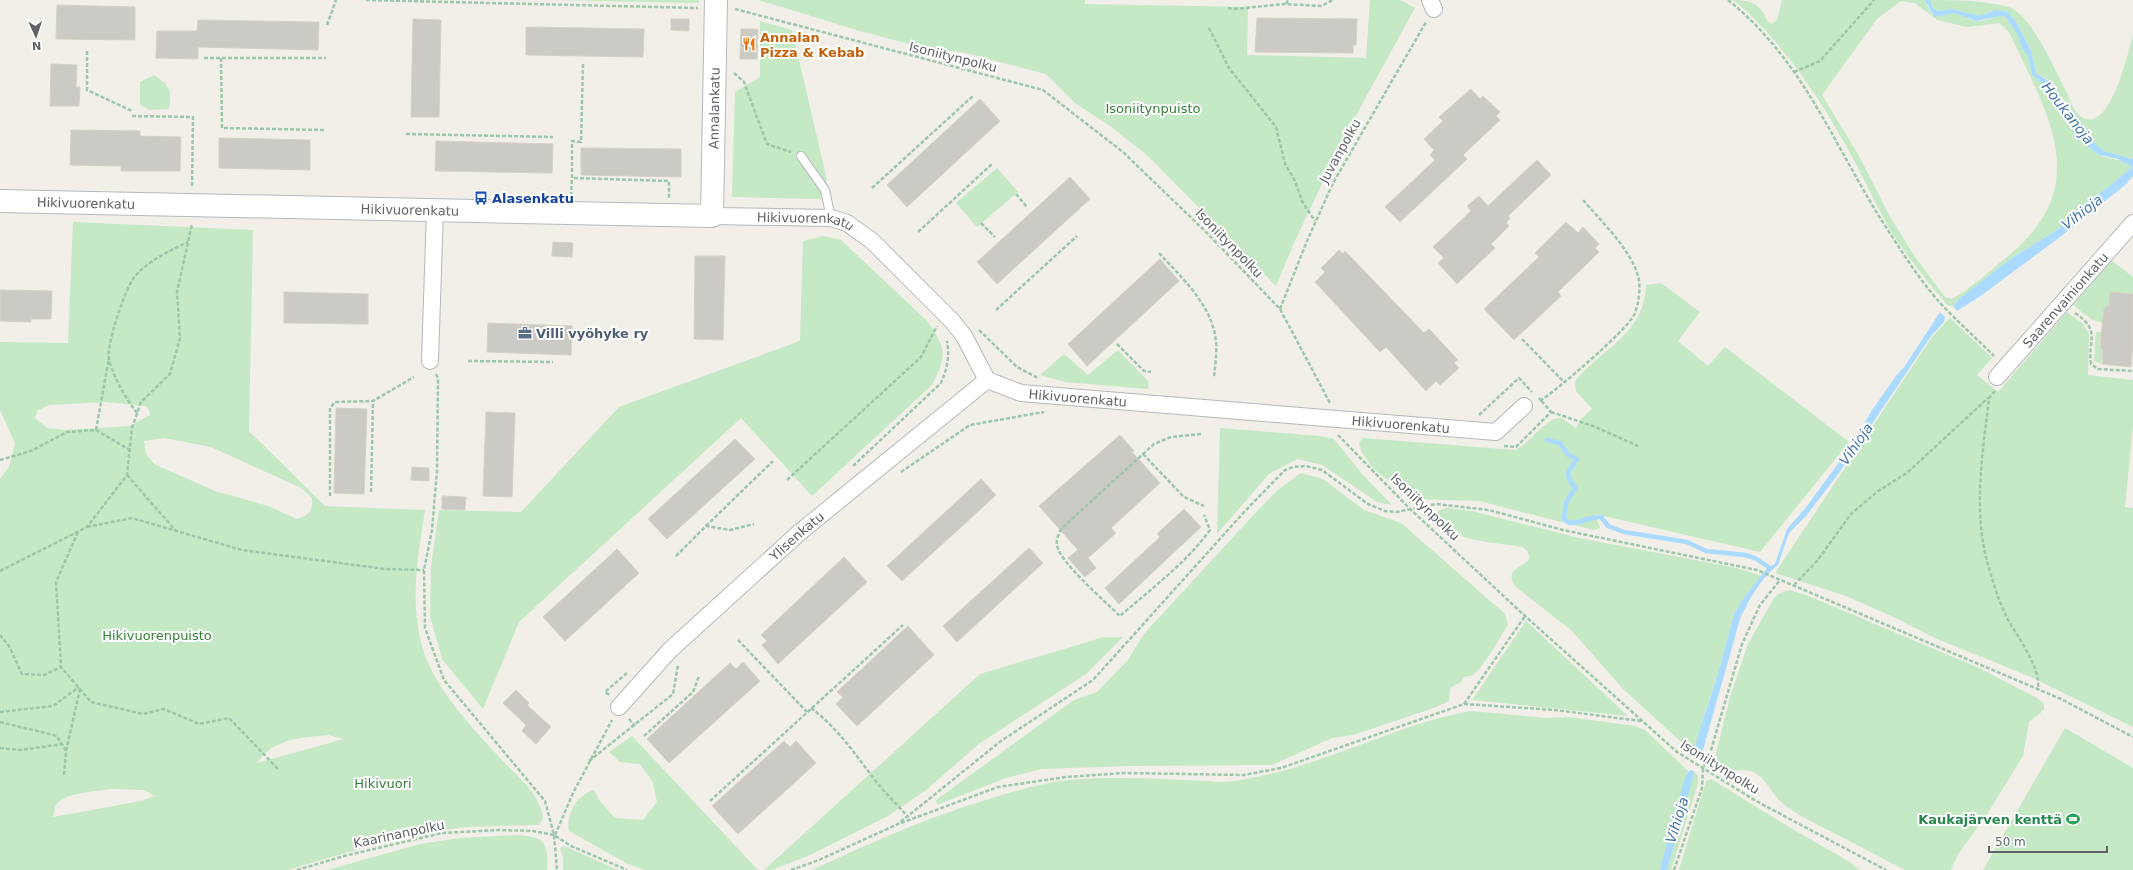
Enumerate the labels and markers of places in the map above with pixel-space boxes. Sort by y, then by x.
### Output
place label: Annalan Pizza & Kebab [760,30,864,60]
restaurant icon: Annalan Pizza & Kebab [741,36,757,52]
bus stop icon: Alasenkatu [473,190,489,206]
place label: Alasenkatu [492,191,574,206]
office icon: Villi vyöhyke ry [517,325,533,341]
place label: Villi vyöhyke ry [536,326,649,341]
sports icon: Kaukajärven kenttä [2065,811,2081,827]
place label: Kaukajärven kenttä [1918,812,2062,827]

